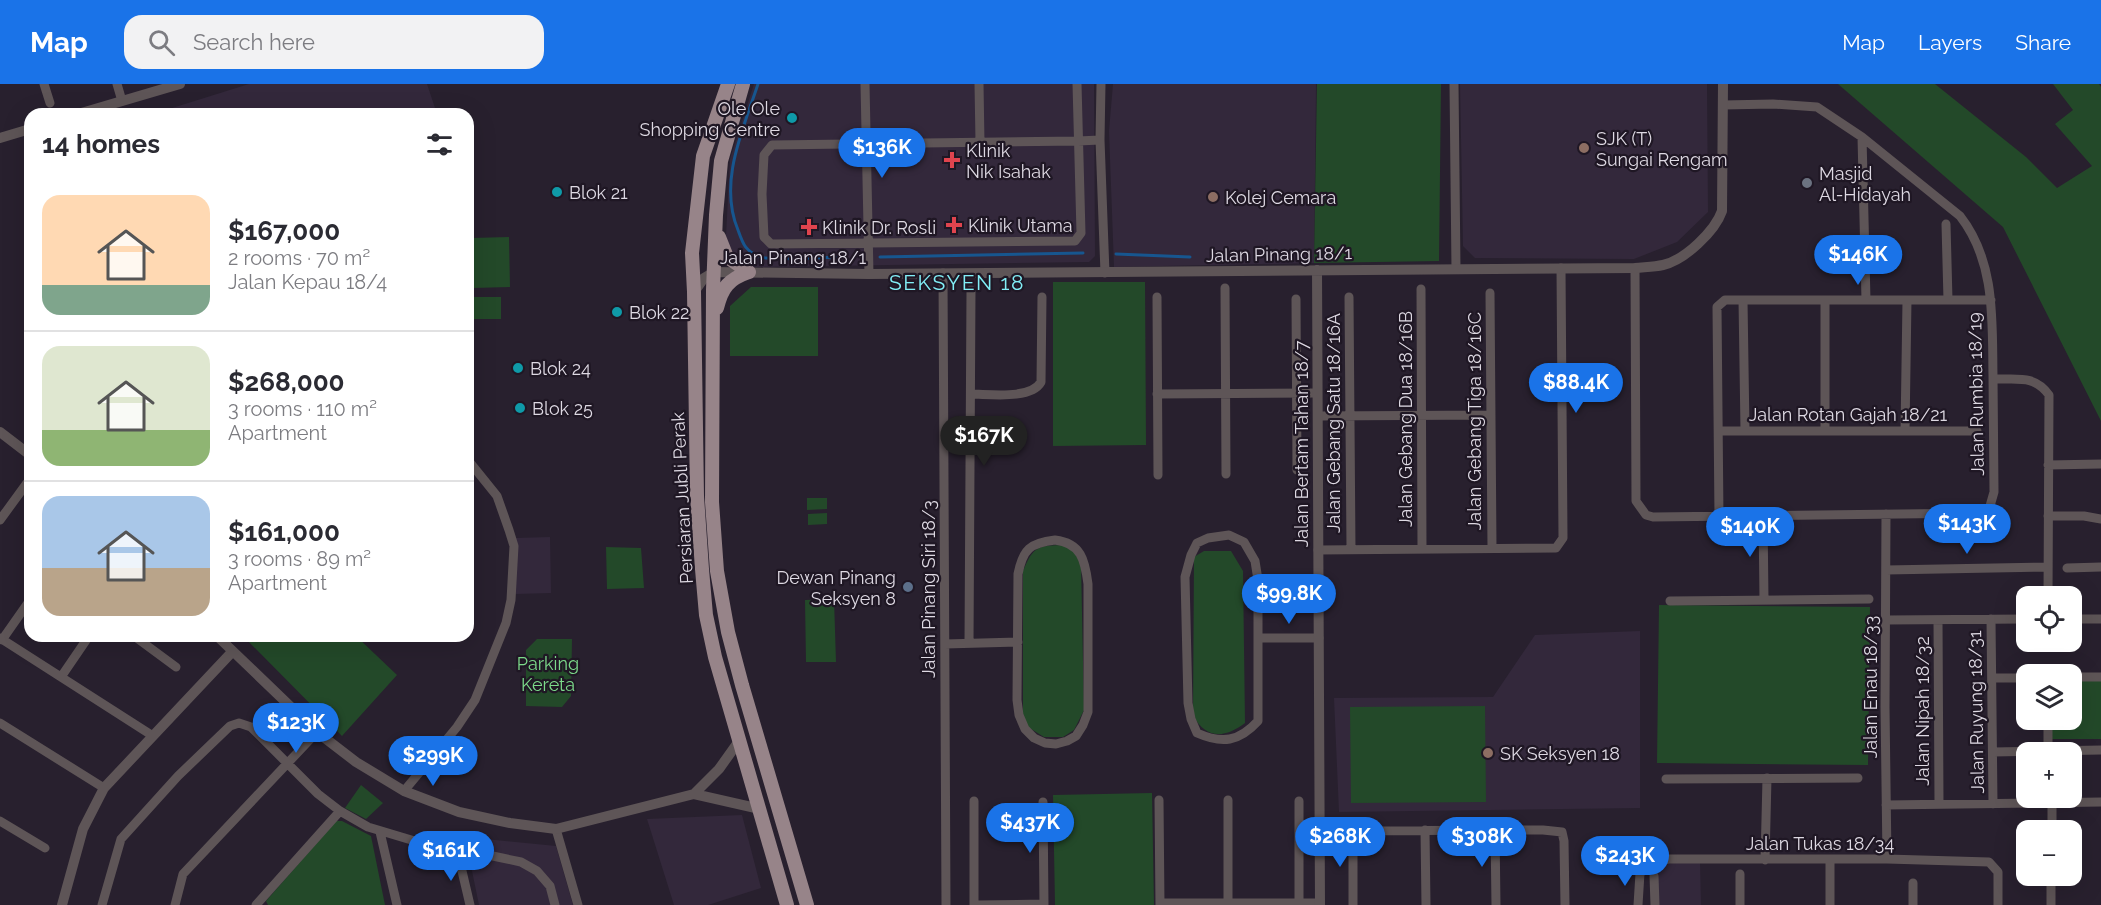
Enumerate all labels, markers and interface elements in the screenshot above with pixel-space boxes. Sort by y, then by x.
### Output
search box [124,15,544,69]
text: Map [30,26,88,59]
icon: search [145,26,178,59]
text: Search here [193,29,315,55]
text: Map [1842,30,1885,55]
text: Layers [1918,30,1982,55]
text: Share [2015,30,2071,55]
place label: Ole Ole Shopping Centre [640,98,780,140]
marker: Ole Ole Shopping Centre [785,111,799,125]
icon: filters [423,128,456,161]
pin: $136K [840,128,924,179]
place label: SJK (T) Sungai Rengam [1596,128,1728,170]
text: 14 homes [42,129,160,159]
text: $136K [852,135,912,159]
place label: Klinik Nik Isahak [966,140,1051,182]
marker: SJK (T) Sungai Rengam [1577,141,1591,155]
marker: Klinik Nik Isahak [943,151,961,169]
place label: Masjid Al-Hidayah [1819,163,1911,205]
marker: Masjid Al-Hidayah [1800,176,1814,190]
place label: Blok 21 [569,182,628,203]
marker: Blok 21 [550,185,564,199]
place label: Kolej Cemara [1225,187,1336,208]
marker: Kolej Cemara [1206,190,1220,204]
place label: Klinik Utama [968,215,1073,236]
text: $167,000 [228,216,340,246]
marker: Klinik Utama [945,216,963,234]
place label: Klinik Dr. Rosli [822,217,936,238]
marker: Klinik Dr. Rosli [800,218,818,236]
icon: home [90,219,162,291]
pin: $146K [1816,235,1900,286]
street label: Jalan Pinang 18/1 [1206,242,1353,266]
text: $146K [1828,242,1888,266]
text: 2 rooms · 70 m² [228,246,370,270]
street label: Jalan Pinang 18/1 [720,247,866,268]
text: Jalan Kepau 18/4 [228,270,387,294]
district label: SEKSYEN 18 [889,270,1025,295]
place label: Blok 22 [629,302,689,323]
marker: Blok 22 [610,305,624,319]
street label: Jalan Gebang Dua 18/16B [1395,311,1416,527]
street label: Jalan Gebang Tiga 18/16C [1464,312,1485,530]
street label: Jalan Rumbia 18/19 [1964,312,1988,476]
street label: Jalan Gebang Satu 18/16A [1323,313,1344,533]
street label: Jalan Bertam Tahan 18/7 [1291,340,1312,547]
place label: Blok 24 [530,358,591,379]
marker: Blok 24 [511,361,525,375]
pin: $88.4K [1527,363,1625,414]
text: $268,000 [228,367,345,397]
icon: home [90,370,162,442]
text: $88.4K [1543,370,1609,394]
text: 3 rooms · 110 m² [228,397,377,421]
place label: Blok 25 [532,398,593,419]
marker: Blok 25 [513,401,527,415]
street label: Jalan Rotan Gajah 18/21 [1749,404,1948,425]
street label: Persiaran Jubli Perak [667,411,697,584]
pin: $167K [942,416,1026,467]
text: Apartment [228,421,327,445]
text: $167K [954,423,1014,447]
street label: Jalan Pinang Siri 18/3 [918,500,939,678]
pin: $143K [1925,504,2009,555]
pin: $140K [1708,507,1792,558]
text: $143K [1938,511,1996,535]
text: $140K [1720,514,1780,538]
text: $161,000 [228,517,340,547]
icon: home [90,520,162,592]
text: 3 rooms · 89 m² [228,547,371,571]
place label: Dewan Pinang Seksyen 8 [776,567,896,609]
text: Apartment [228,571,327,595]
pin: $99.8K [1240,574,1338,625]
marker: Dewan Pinang Seksyen 8 [901,580,915,594]
text: $99.8K [1256,581,1322,605]
map controls [2016,586,2082,886]
button: locate [2016,586,2082,652]
street label: Jalan Enau 18/33 [1860,616,1881,758]
street label: Jalan Ruyung 18/31 [1964,630,1988,794]
street label: Jalan Nipah 18/32 [1912,636,1933,786]
park label: Parking Kereta [517,653,579,695]
button: layers [2016,664,2082,730]
pin: $123K [254,703,338,754]
text: $123K [267,710,325,734]
pin: $299K [391,736,475,787]
button: + [2016,742,2082,808]
text: $299K [403,743,463,767]
place label: SK Seksyen 18 [1500,743,1620,764]
marker: SK Seksyen 18 [1481,746,1495,760]
pin: $437K [988,803,1072,854]
text: $437K [1000,810,1060,834]
pin: $268K [1298,817,1382,868]
pin: $308K [1440,817,1524,868]
button: − [2016,820,2082,886]
text: $268K [1309,824,1371,848]
text: $308K [1451,824,1513,848]
pin: $161K [409,831,493,882]
street label: Jalan Tukas 18/34 [1746,833,1894,854]
pin: $243K [1583,836,1667,887]
text: $161K [422,838,480,862]
text: $243K [1595,843,1655,867]

